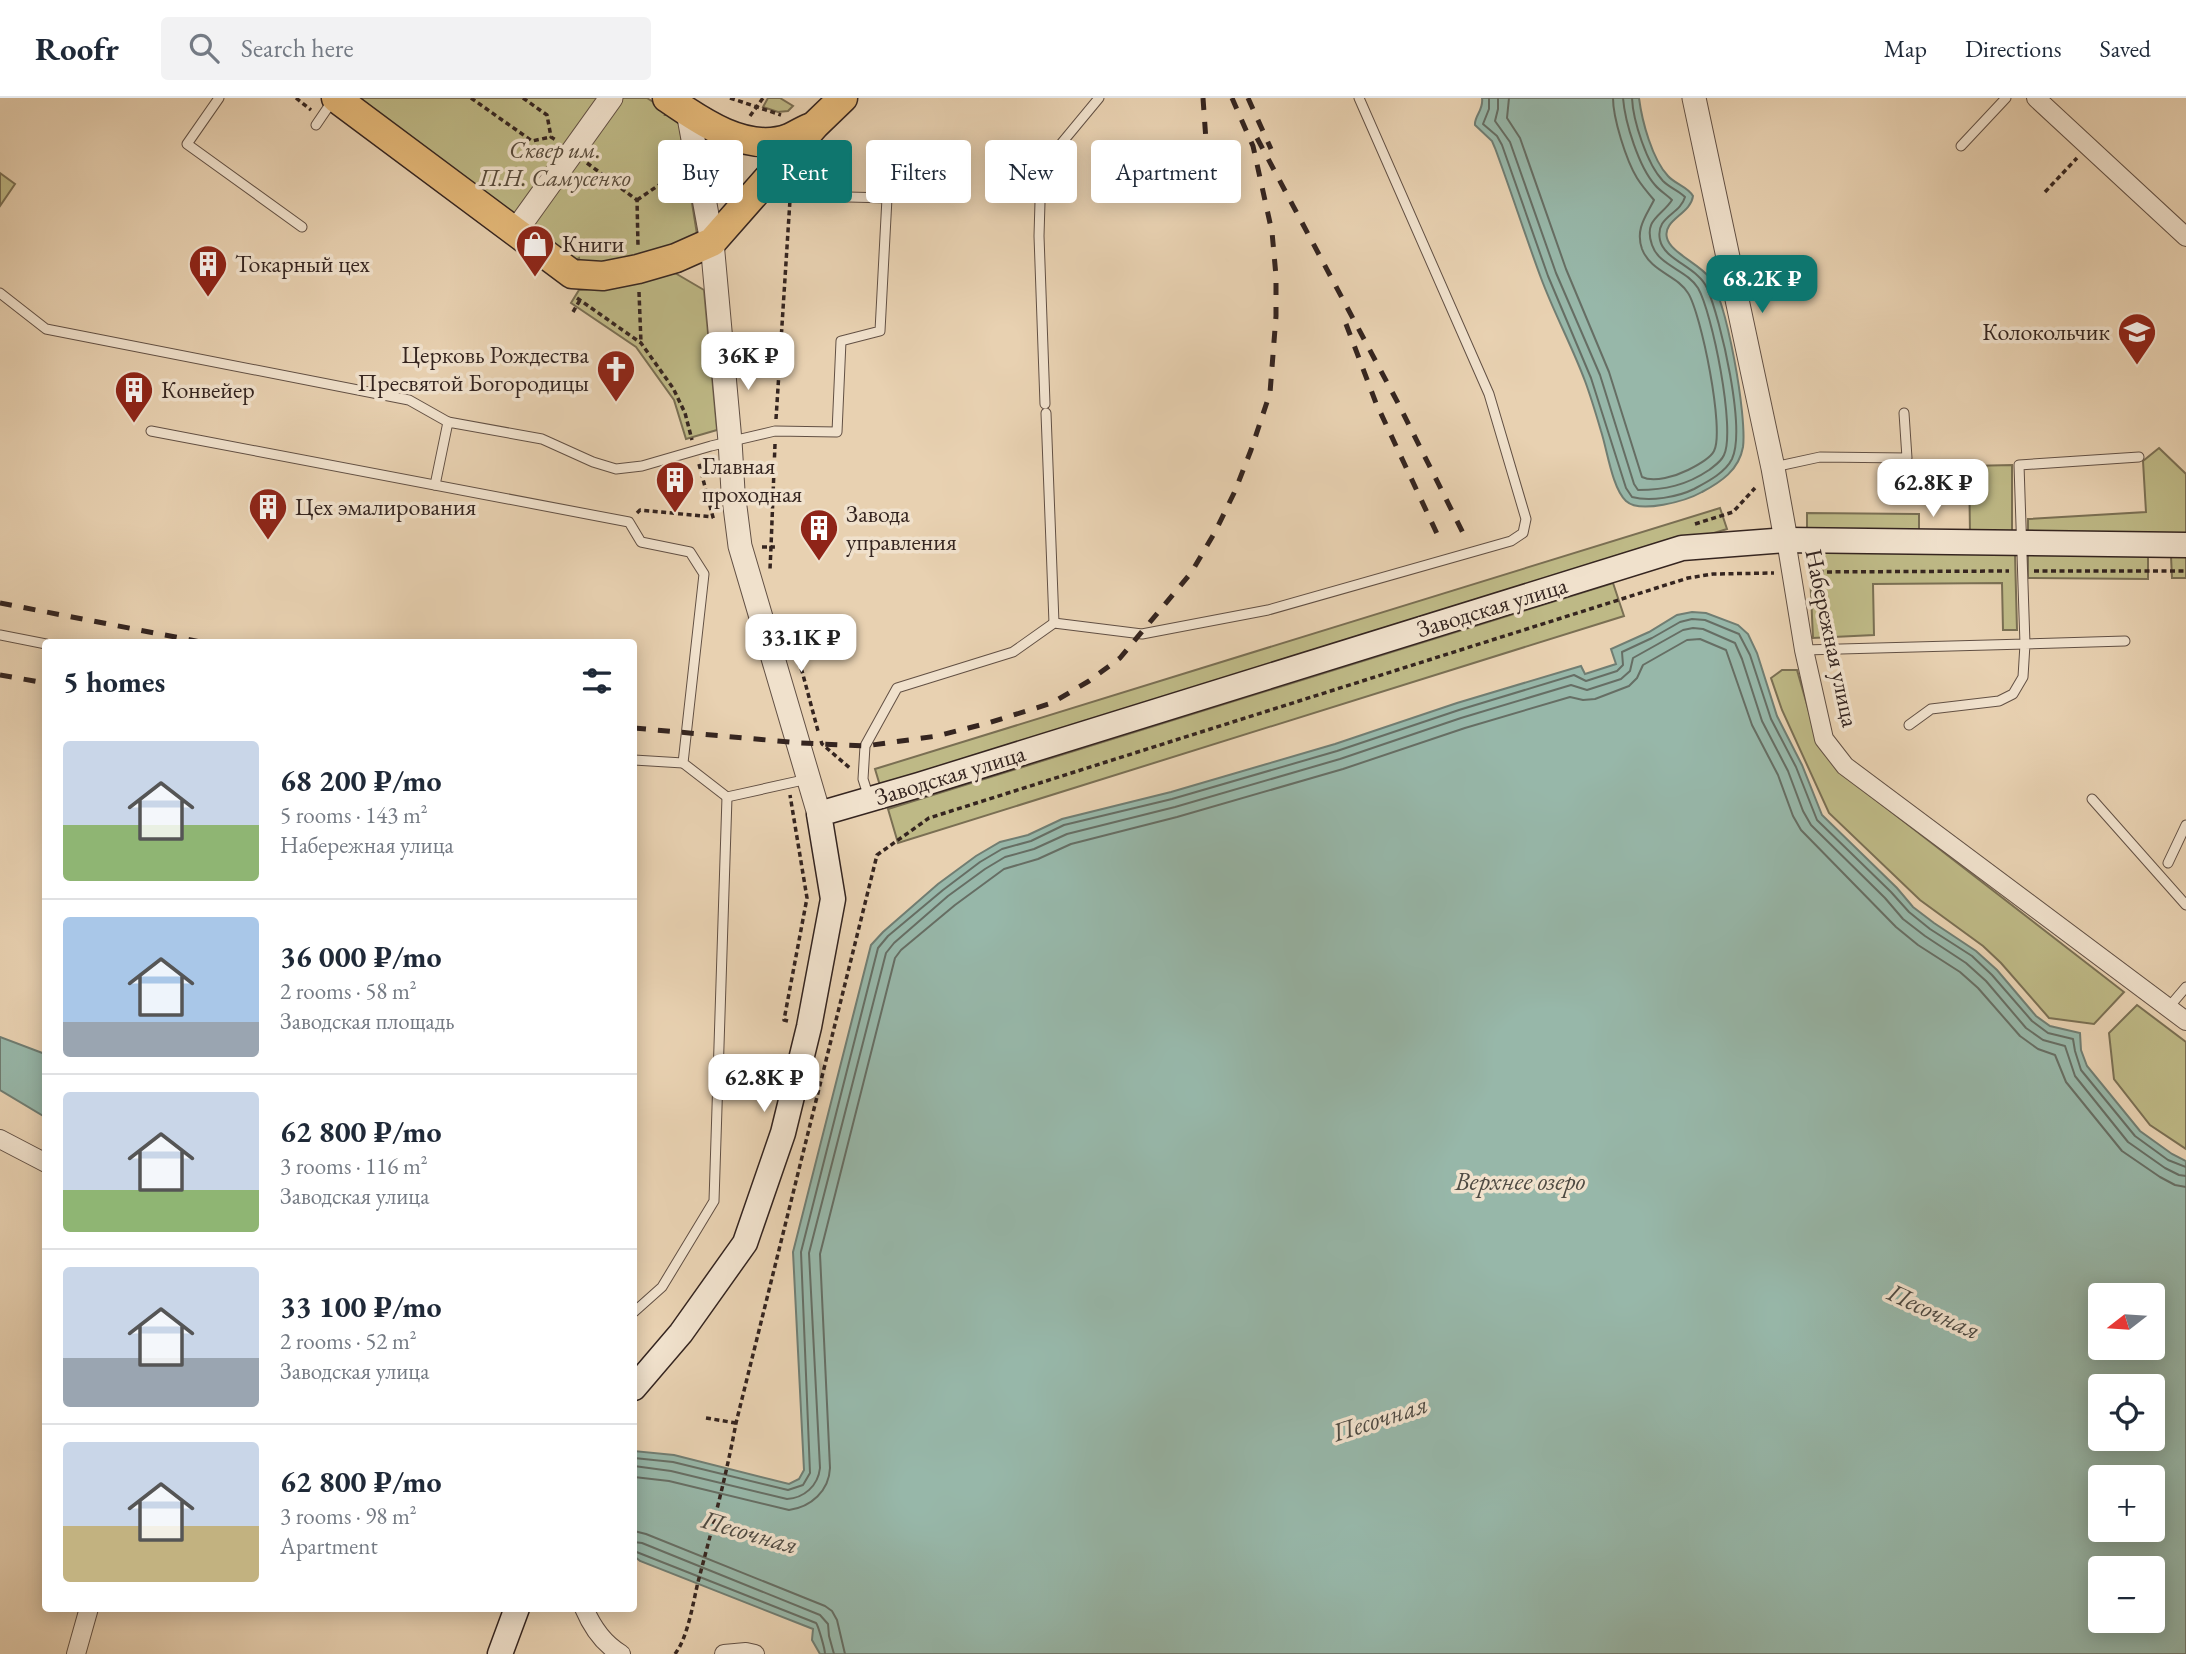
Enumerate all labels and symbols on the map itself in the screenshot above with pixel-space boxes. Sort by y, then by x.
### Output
park label: Сквер им. П.Н. Самусенко [478,134,631,193]
shop icon: Книги [514,223,556,278]
place label: Книги [562,228,625,259]
building icon: Токарный цех [187,243,229,298]
place label: Токарный цех [235,248,371,279]
pin: 68.2K ₽ [1697,256,1827,315]
school or university icon: Колокольчик [2116,311,2158,366]
place label: Колокольчик [1982,316,2111,347]
pin: 36K ₽ [699,332,797,392]
place label: Церковь Рождества Пресвятой Богородицы [357,339,589,398]
church icon: Церковь Рождества Пресвятой Богородицы [595,348,637,403]
building icon: Конвейер [113,369,155,424]
place label: Конвейер [161,374,255,405]
place label: Главная проходная [702,450,803,509]
building icon: Главная проходная [654,459,696,514]
pin: 62.8K ₽ [1868,460,1998,519]
building icon: Цех эмалирования [247,486,289,541]
place label: Цех эмалирования [295,491,476,522]
place label: Завода управления [846,498,957,557]
building icon: Завода управления [798,507,840,562]
street label: Набережная улица [1798,546,1867,730]
street label: Заводская улица [1413,569,1571,644]
pin: 33.1K ₽ [736,614,866,674]
street label: Заводская улица [871,737,1029,812]
pin: 62.8K ₽ [699,1054,829,1114]
water label: Верхнее озеро [1454,1164,1585,1198]
water label: Песочная [1881,1274,1986,1347]
north arrow [2088,1283,2165,1360]
water label: Песочная [1327,1387,1432,1450]
water label: Песочная [697,1502,802,1562]

